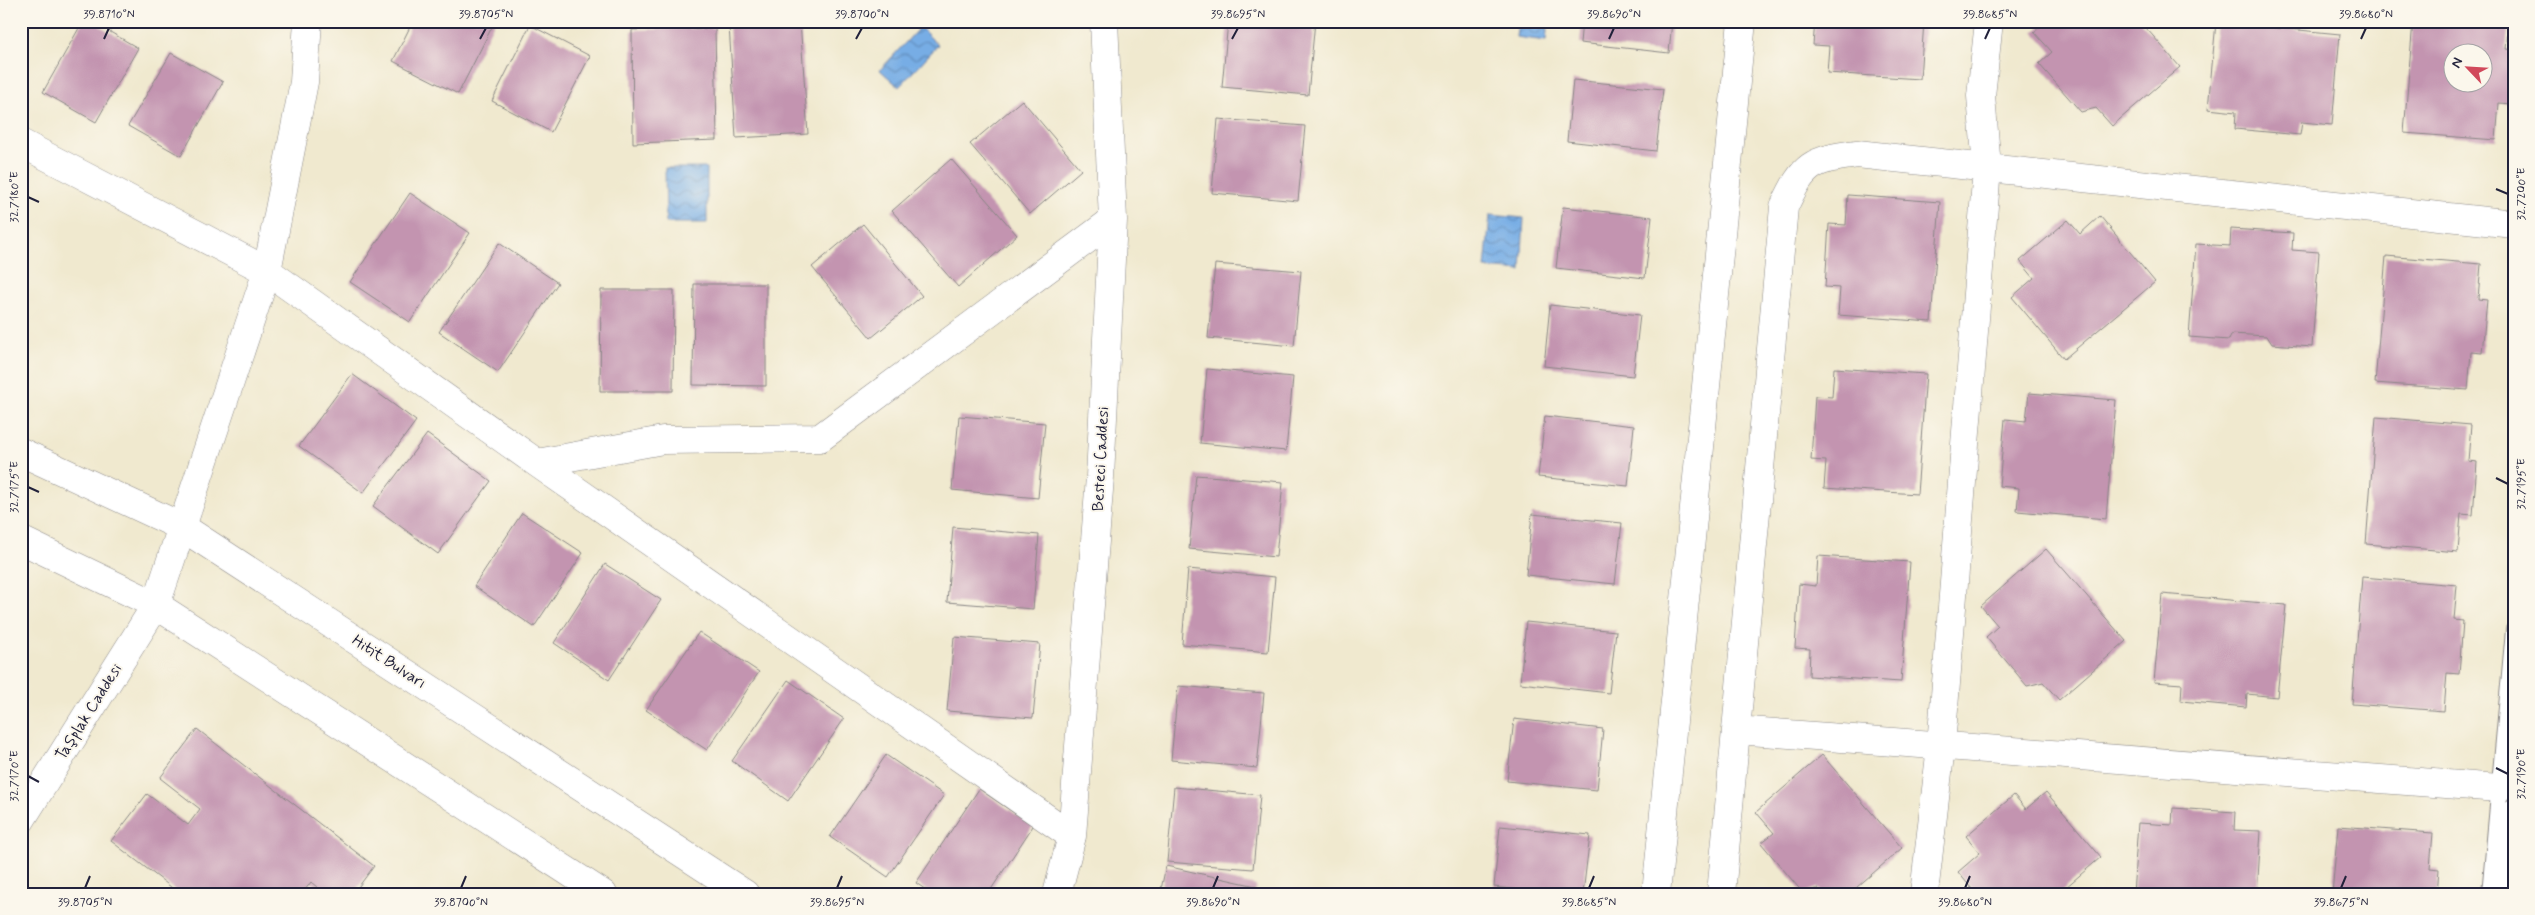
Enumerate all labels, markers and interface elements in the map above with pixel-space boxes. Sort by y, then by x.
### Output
text: 39.8710°N [83,7,135,23]
text: 39.8705°N [459,7,513,23]
text: 39.8700°N [835,7,889,23]
text: 39.8695°N [1211,7,1265,23]
text: 39.8690°N [1587,7,1641,23]
text: 39.8685°N [1963,7,2017,23]
text: 39.8680°N [2339,7,2393,23]
north arrow [2442,42,2492,92]
text: N [2447,55,2467,71]
text: 32.7200°E [2514,167,2530,221]
text: 32.7180°E [7,171,23,223]
street label: Besteci Caddesi [1088,406,1114,512]
text: 32.7195°E [2514,458,2530,510]
text: 32.7175°E [7,461,23,513]
street label: Hitit Bulvarı [348,630,430,694]
street label: Taşplak Caddesi [51,659,127,764]
text: 32.7190°E [2514,748,2530,800]
text: 32.7170°E [7,750,23,802]
text: 39.8705°N [58,895,112,911]
text: 39.8700°N [434,895,488,911]
text: 39.8695°N [810,895,864,911]
text: 39.8690°N [1186,895,1240,911]
text: 39.8685°N [1562,895,1616,911]
text: 39.8680°N [1938,895,1992,911]
text: 39.8675°N [2314,895,2368,911]

